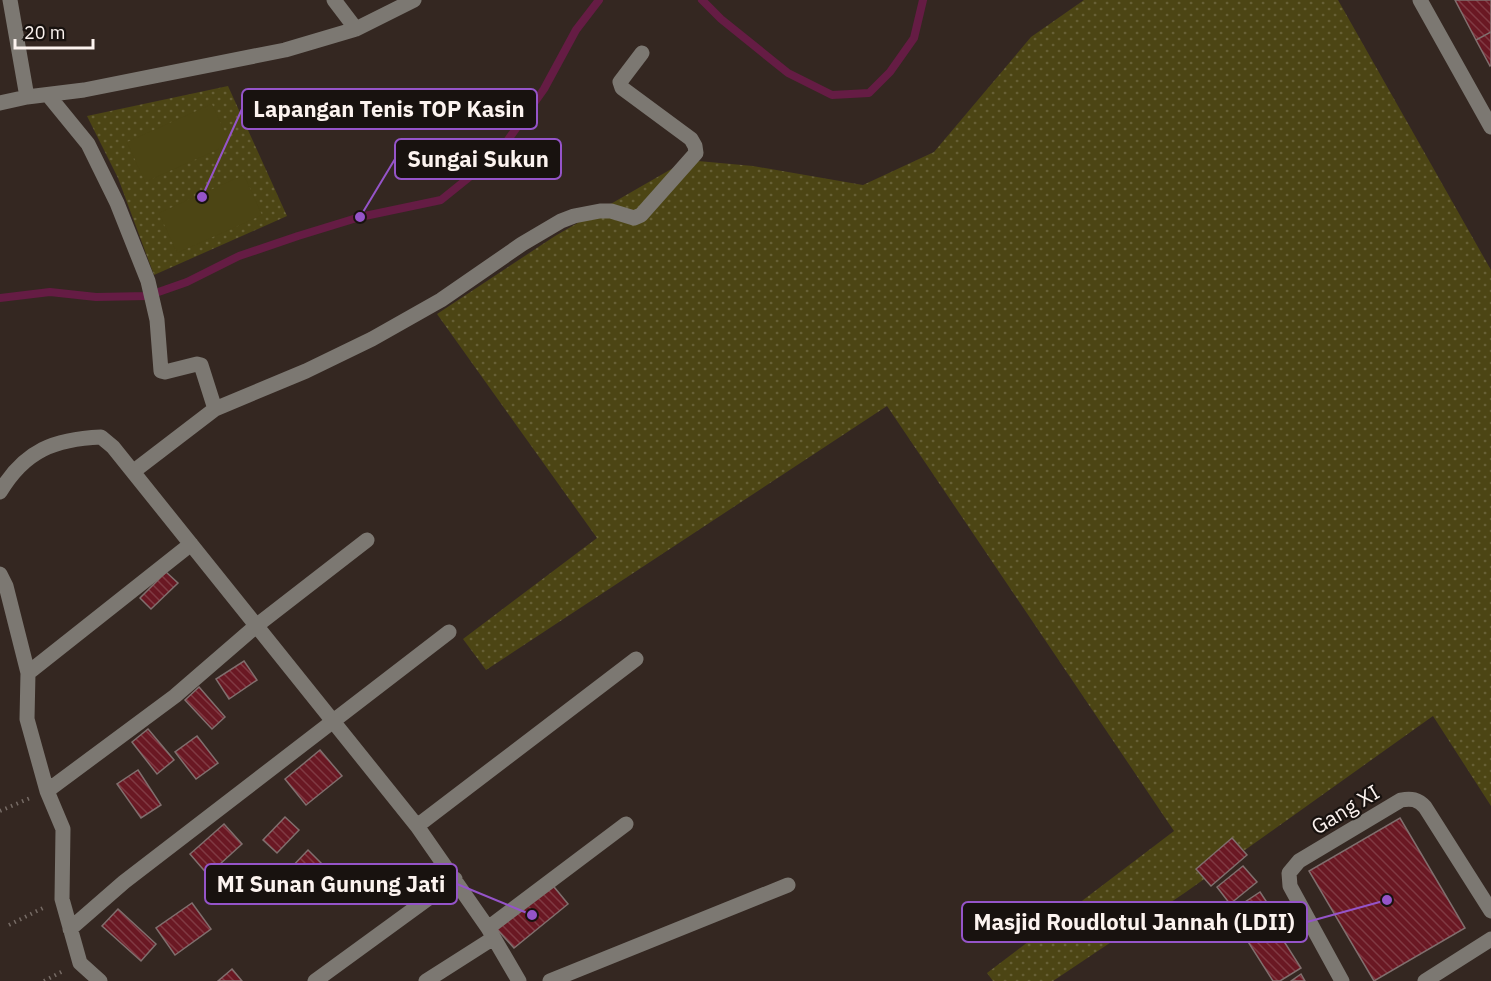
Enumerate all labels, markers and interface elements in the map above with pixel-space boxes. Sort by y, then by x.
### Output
scale bar [15,12,93,50]
text: 20 m [24,21,66,44]
callout: Lapangan Tenis TOP Kasin [242,89,537,129]
text: Lapangan Tenis TOP Kasin [253,94,525,123]
callout: Sungai Sukun [395,139,561,179]
text: Sungai Sukun [407,144,549,173]
street label: Gang XI [1306,778,1384,840]
callout: MI Sunan Gunung Jati [205,864,457,904]
text: MI Sunan Gunung Jati [217,869,445,898]
callout: Masjid Roudlotul Jannah (LDII) [962,902,1307,942]
text: Masjid Roudlotul Jannah (LDII) [973,907,1295,936]

